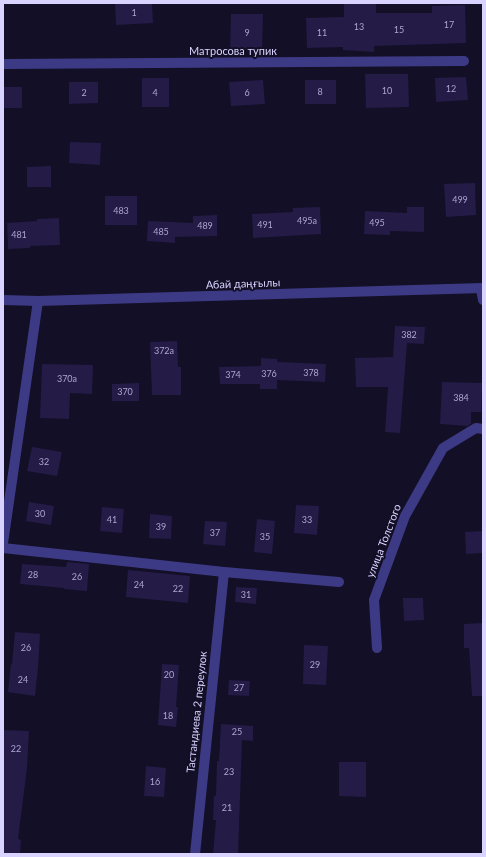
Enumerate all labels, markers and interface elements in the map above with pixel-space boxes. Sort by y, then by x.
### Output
house number: 1 [131,8,137,18]
house number: 17 [444,20,454,30]
house number: 13 [354,22,364,32]
house number: 15 [394,25,404,35]
house number: 9 [244,28,250,38]
house number: 11 [317,28,327,38]
street label: Матросова тупик [189,44,277,58]
house number: 12 [446,84,456,94]
house number: 10 [382,86,392,96]
house number: 8 [317,87,323,97]
house number: 2 [81,88,87,98]
house number: 4 [152,88,158,98]
house number: 6 [244,88,250,98]
house number: 499 [452,195,468,205]
house number: 483 [113,206,129,216]
house number: 495а [297,216,317,226]
house number: 495 [369,218,385,228]
house number: 491 [257,220,273,230]
house number: 489 [197,221,213,231]
house number: 485 [153,227,169,237]
house number: 481 [11,230,27,240]
street label: Абай даңғылы [206,276,280,292]
house number: 382 [401,330,417,340]
house number: 372а [154,346,174,356]
house number: 378 [303,368,319,378]
house number: 376 [261,369,277,379]
house number: 374 [225,370,241,380]
house number: 370а [57,374,77,384]
house number: 370 [117,387,133,397]
house number: 384 [453,393,469,403]
house number: 32 [39,457,49,467]
street label: улица Толстого [364,502,404,580]
house number: 30 [35,509,45,519]
house number: 41 [107,515,117,525]
house number: 33 [302,515,312,525]
house number: 39 [156,522,166,532]
house number: 37 [210,528,220,538]
house number: 35 [260,532,270,542]
house number: 28 [28,570,38,580]
house number: 26 [72,572,82,582]
house number: 24 [134,580,144,590]
house number: 22 [173,584,183,594]
house number: 31 [241,590,251,600]
house number: 26 [21,643,31,653]
street label: Тастандиева 2 переулок [184,650,210,774]
house number: 29 [310,660,320,670]
house number: 20 [164,670,174,680]
house number: 24 [18,675,28,685]
house number: 27 [234,683,244,693]
house number: 18 [163,711,173,721]
house number: 25 [232,727,242,737]
house number: 22 [11,744,21,754]
house number: 23 [224,767,234,777]
house number: 16 [150,777,160,787]
house number: 21 [222,803,232,813]

